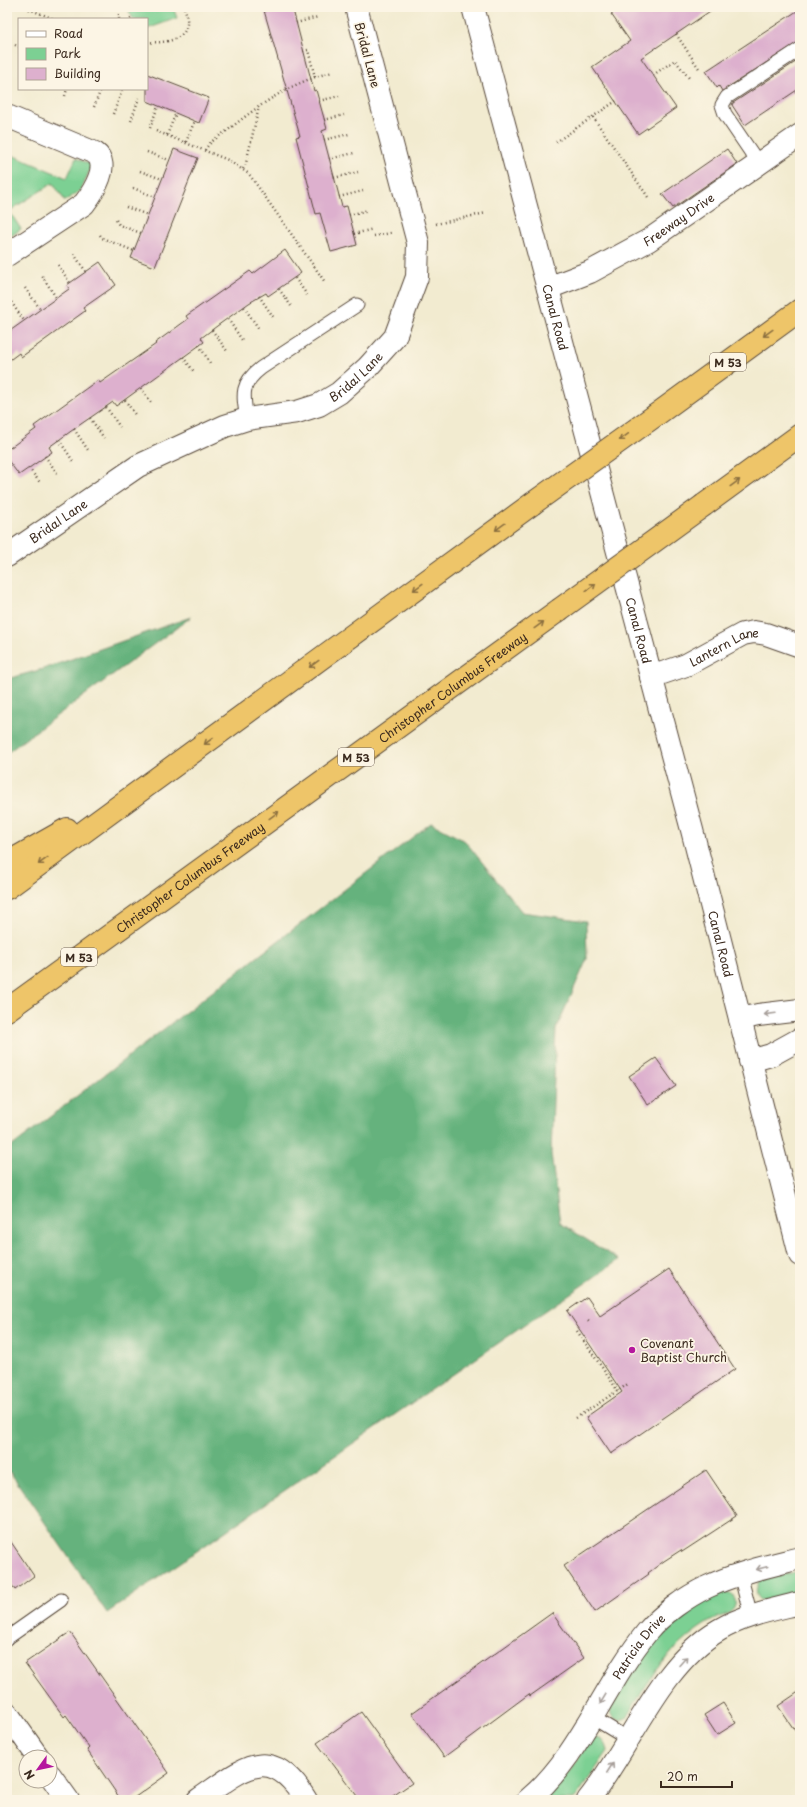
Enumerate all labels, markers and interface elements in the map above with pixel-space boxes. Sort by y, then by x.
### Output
legend [18,18,148,90]
street label: Bridal Lane [351,20,385,90]
text: Road [54,24,83,42]
text: Park [54,44,81,62]
text: Building [54,64,101,82]
street label: Freeway Drive [640,188,718,251]
street label: Canal Road [538,282,573,352]
one-way arrow [763,328,774,337]
street label: Bridal Lane [326,347,387,406]
road number: M 53 [710,353,746,371]
one-way arrow [619,433,630,441]
one-way arrow [729,478,740,487]
street label: Bridal Lane [25,494,91,547]
one-way arrow [495,523,506,531]
one-way arrow [413,583,424,591]
one-way arrow [585,583,596,591]
street label: Canal Road [621,595,656,666]
one-way arrow [533,621,544,629]
street label: Lantern Lane [686,623,761,671]
street label: Christopher Columbus Freeway [374,627,530,747]
one-way arrow [308,660,319,668]
one-way arrow [203,736,214,745]
road number: M 53 [338,748,374,766]
one-way arrow [268,811,279,819]
street label: Christopher Columbus Freeway [112,817,268,937]
one-way arrow [38,857,49,865]
street label: Canal Road [704,909,738,979]
road number: M 53 [61,948,97,966]
one-way arrow [764,1010,777,1017]
place label: Covenant Baptist Church [640,1334,727,1366]
marker: Covenant Baptist Church [627,1345,637,1355]
one-way arrow [756,1565,769,1572]
street label: Patricia Drive [608,1609,669,1683]
one-way arrow [679,1656,688,1666]
one-way arrow [599,1693,607,1705]
north arrow [18,1749,58,1789]
one-way arrow [606,1763,614,1774]
scale bar [661,1763,732,1789]
text: N [20,1766,39,1783]
text: 20 m [667,1767,698,1785]

